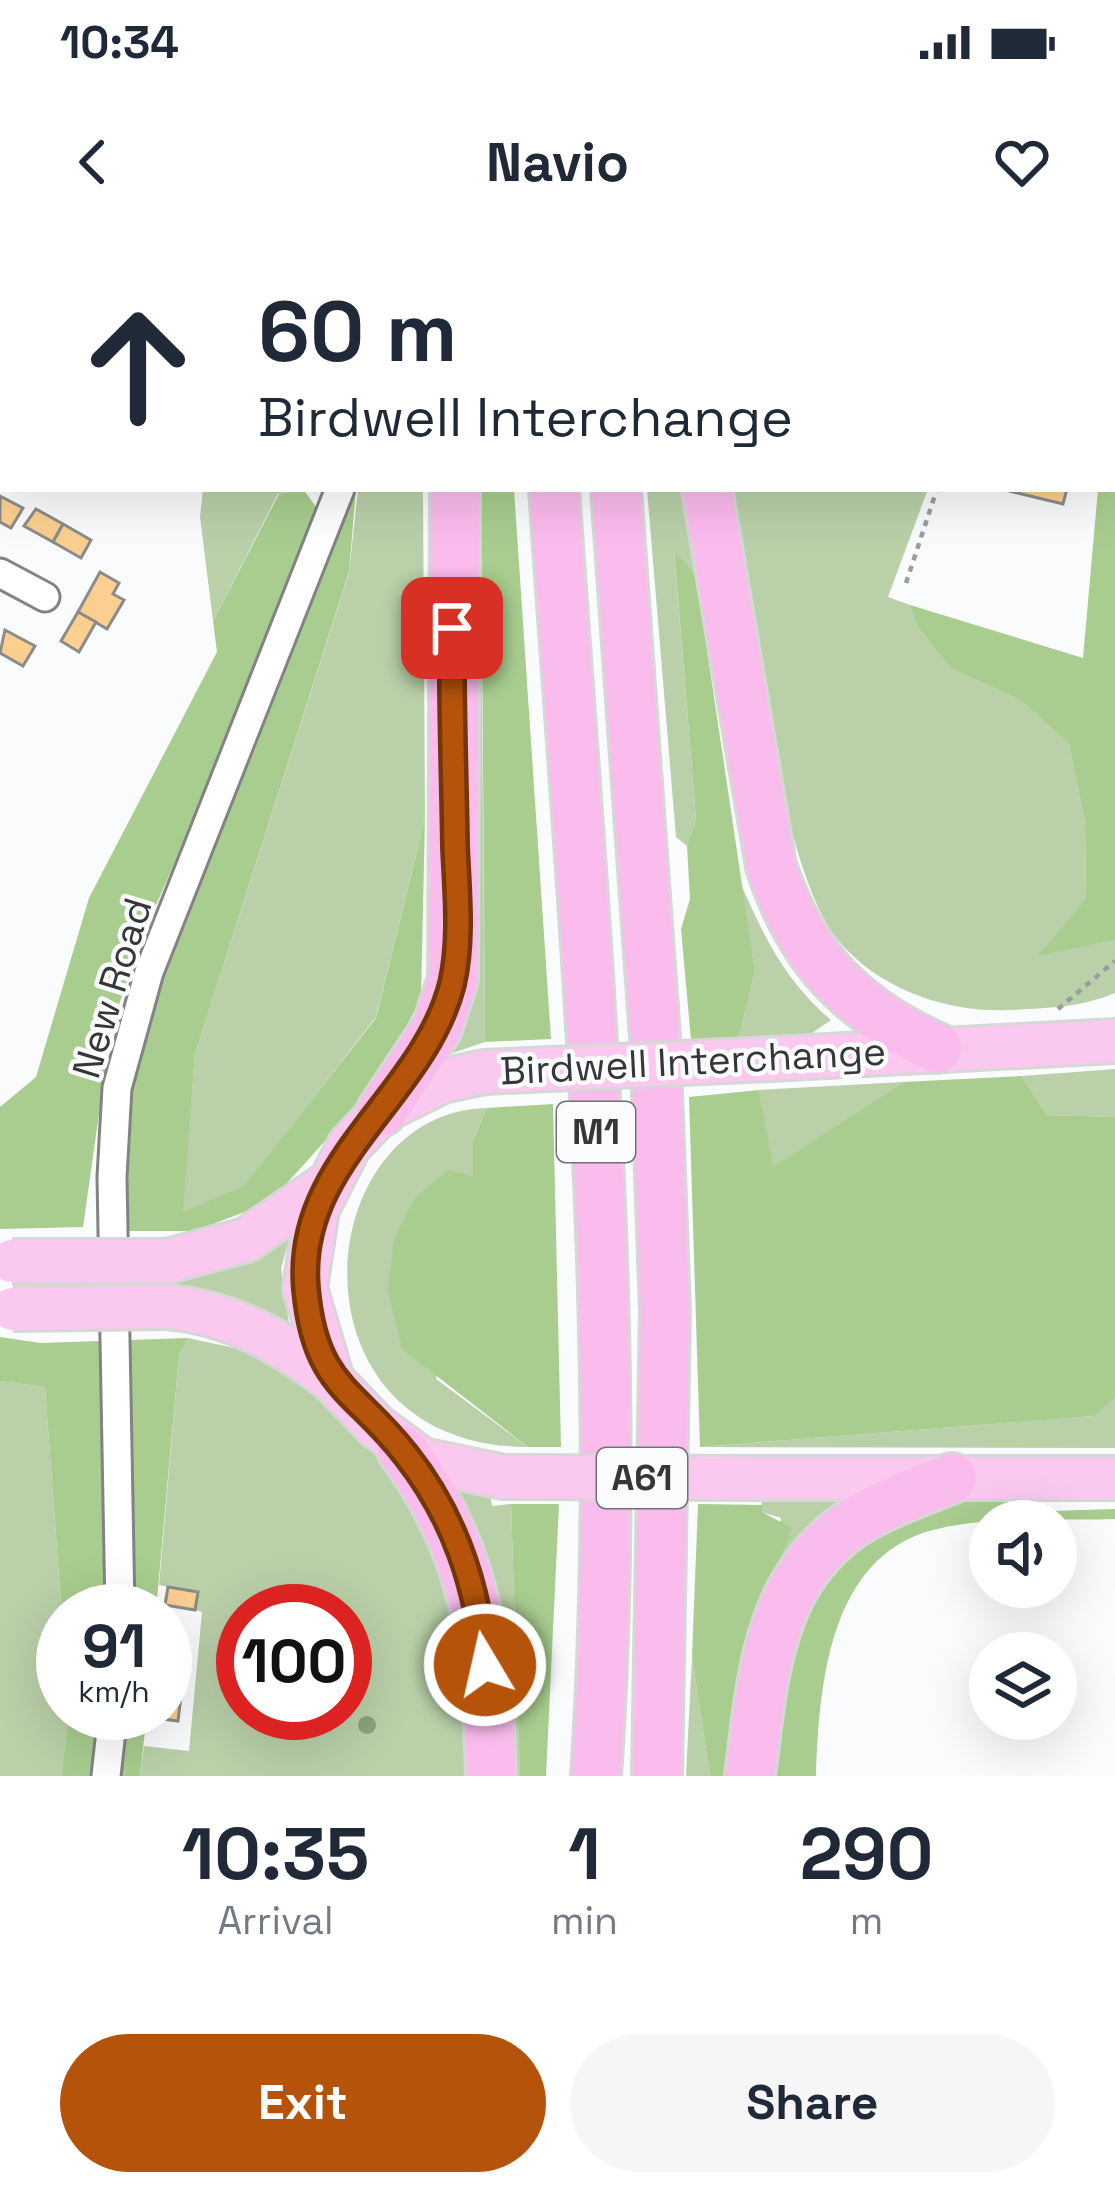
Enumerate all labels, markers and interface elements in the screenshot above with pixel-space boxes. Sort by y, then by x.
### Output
text: 10:34 [60,14,179,71]
text: Navio [486,128,629,197]
icon: back [60,129,126,195]
icon: heart [989,129,1055,195]
text: 60 m [258,278,457,386]
icon: ahead [60,288,216,444]
text: Birdwell Interchange [258,383,793,452]
pin [401,577,503,679]
icon: arrive [419,595,485,661]
street label: New Road [61,892,163,1084]
street label: Birdwell Interchange [499,1026,887,1096]
road number: M1 [557,1102,635,1162]
road number: A61 [597,1448,687,1508]
map controls [969,1500,1077,1740]
button: sound [969,1500,1077,1608]
speed limit sign: 100 [216,1584,372,1740]
position arrow [422,1602,548,1728]
text: 91 [82,1608,146,1685]
button: layers [969,1632,1077,1740]
text: km/h [78,1672,150,1711]
text: 10:35 [182,1808,369,1900]
text: 1 [568,1808,601,1900]
text: 290 [800,1808,933,1900]
text: Arrival [218,1896,333,1945]
text: min [551,1896,618,1945]
text: m [850,1896,883,1945]
button: Exit [60,2034,546,2172]
button: Share [570,2034,1055,2172]

